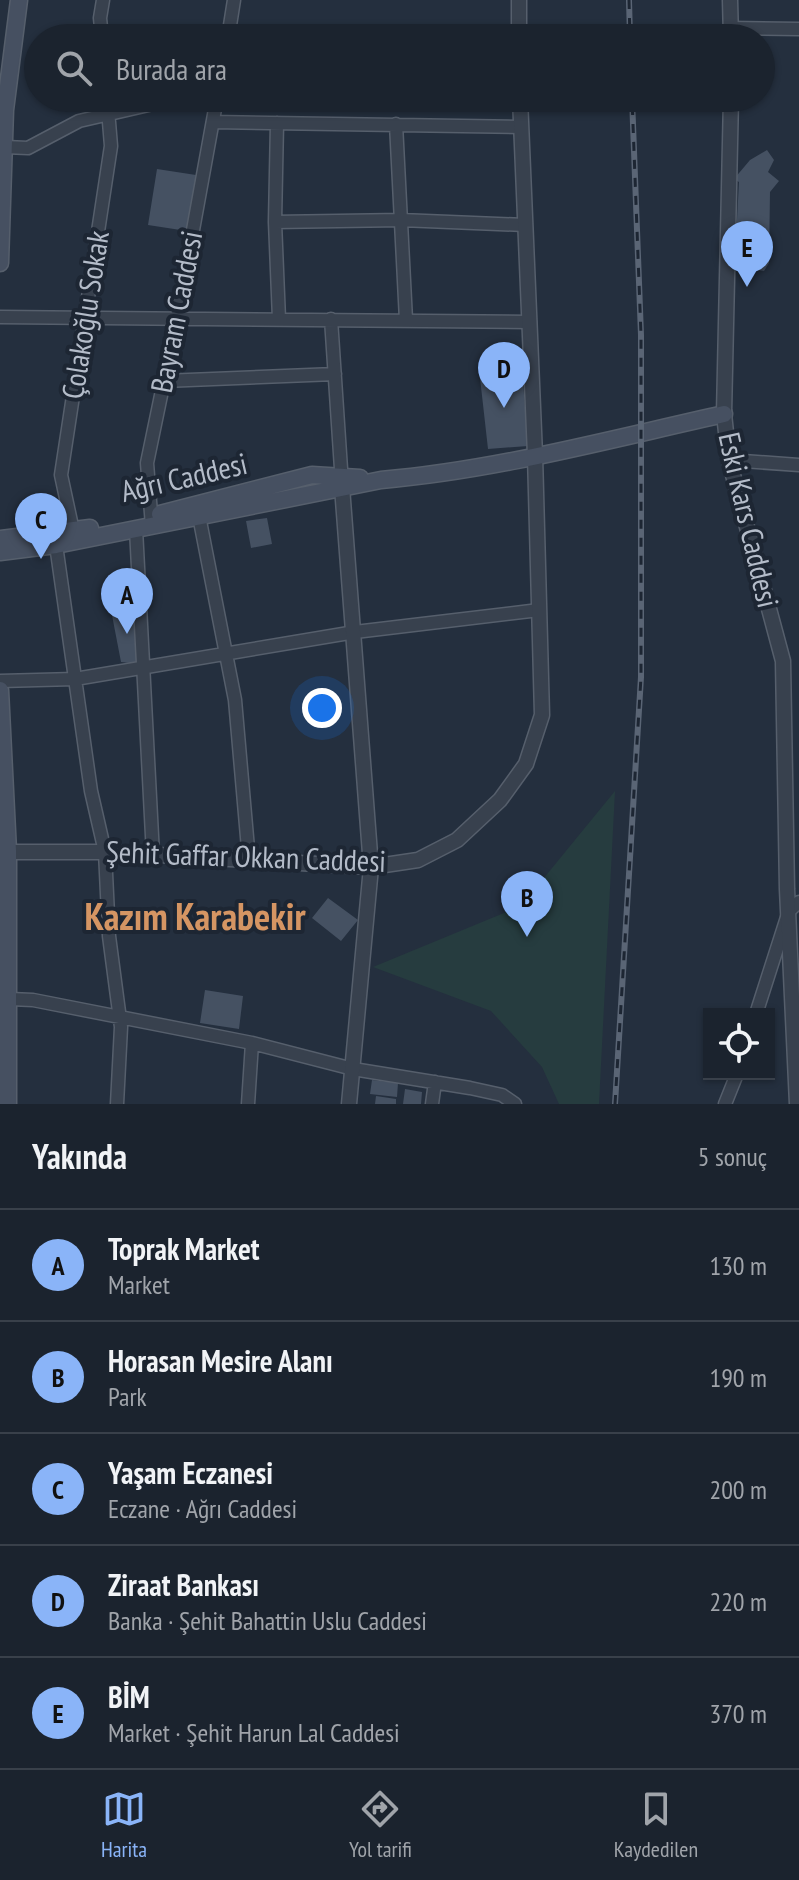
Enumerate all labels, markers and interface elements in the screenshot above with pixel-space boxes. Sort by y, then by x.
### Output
search box [24,24,775,112]
icon: search [52,46,96,90]
text: Burada ara [116,49,227,88]
pin: E [721,221,773,287]
street label: Çolakoğlu Sokak [52,228,117,402]
street label: Bayram Caddesi [141,228,210,396]
pin: D [478,342,530,408]
street label: Eski Kars Caddesi [710,428,789,611]
street label: Ağrı Caddesi [117,443,251,510]
pin: C [15,493,67,559]
pin: A [101,568,153,634]
your location [302,688,342,728]
street label: Şehit Gaffar Okkan Caddesi [105,831,387,880]
pin: B [501,871,553,937]
district label: Kazım Karabekir [84,891,306,940]
map controls [703,1008,775,1080]
button: locate [703,1008,775,1080]
text: Yakında [32,1134,127,1178]
text: 5 sonuç [698,1140,767,1173]
text: Toprak Market [108,1229,260,1268]
text: A [51,1249,65,1282]
text: 130 m [709,1249,767,1282]
text: Market [108,1268,170,1301]
text: Horasan Mesire Alanı [108,1341,333,1380]
text: B [52,1361,64,1394]
text: 190 m [709,1361,767,1394]
text: Park [108,1380,147,1413]
text: Yaşam Eczanesi [108,1453,273,1492]
text: C [52,1473,64,1506]
text: 200 m [709,1473,767,1506]
text: Eczane · Ağrı Caddesi [108,1492,297,1525]
text: Ziraat Bankası [108,1565,259,1604]
text: D [51,1585,65,1618]
text: 220 m [709,1585,767,1618]
text: Banka · Şehit Bahattin Uslu Caddesi [108,1604,427,1637]
text: BİM [108,1677,150,1716]
text: E [52,1697,64,1730]
text: 370 m [709,1697,767,1730]
text: Market · Şehit Harun Lal Caddesi [108,1716,400,1749]
tab: Harita [101,1787,147,1863]
tab: Yol tarifi [349,1787,412,1863]
tab: Kaydedilen [614,1787,698,1863]

